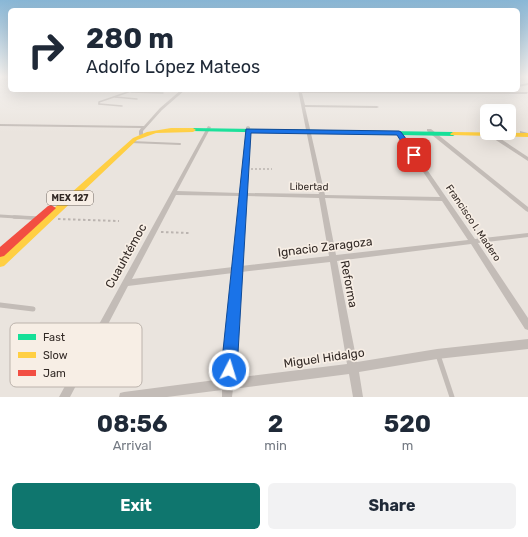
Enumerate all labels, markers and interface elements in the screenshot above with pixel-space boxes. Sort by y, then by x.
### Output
text: 280 m [86,22,174,55]
icon: right [20,24,72,76]
text: Adolfo López Mateos [86,56,260,78]
map controls [480,104,516,140]
button: search [480,104,516,140]
pin [397,138,431,172]
icon: arrive [403,144,425,166]
street label: Libertad [290,181,329,193]
street label: Francisco I. Madero [443,182,503,264]
road number: MEX 127 [47,191,93,205]
street label: Cuauhtémoc [102,221,150,291]
street label: Ignacio Zaragoza [277,234,373,260]
street label: Reforma [338,259,360,309]
legend [10,323,142,387]
text: Fast [43,331,66,344]
street label: Miguel Hidalgo [283,345,365,371]
text: Slow [43,349,68,362]
position arrow [208,349,250,391]
text: Jam [43,367,66,380]
text: 08:56 [97,410,168,438]
text: 2 [268,410,283,438]
text: 520 [384,410,431,438]
text: Arrival [113,438,152,453]
text: min [264,438,287,453]
text: m [402,438,413,453]
button: Exit [12,483,260,529]
button: Share [268,483,516,529]

